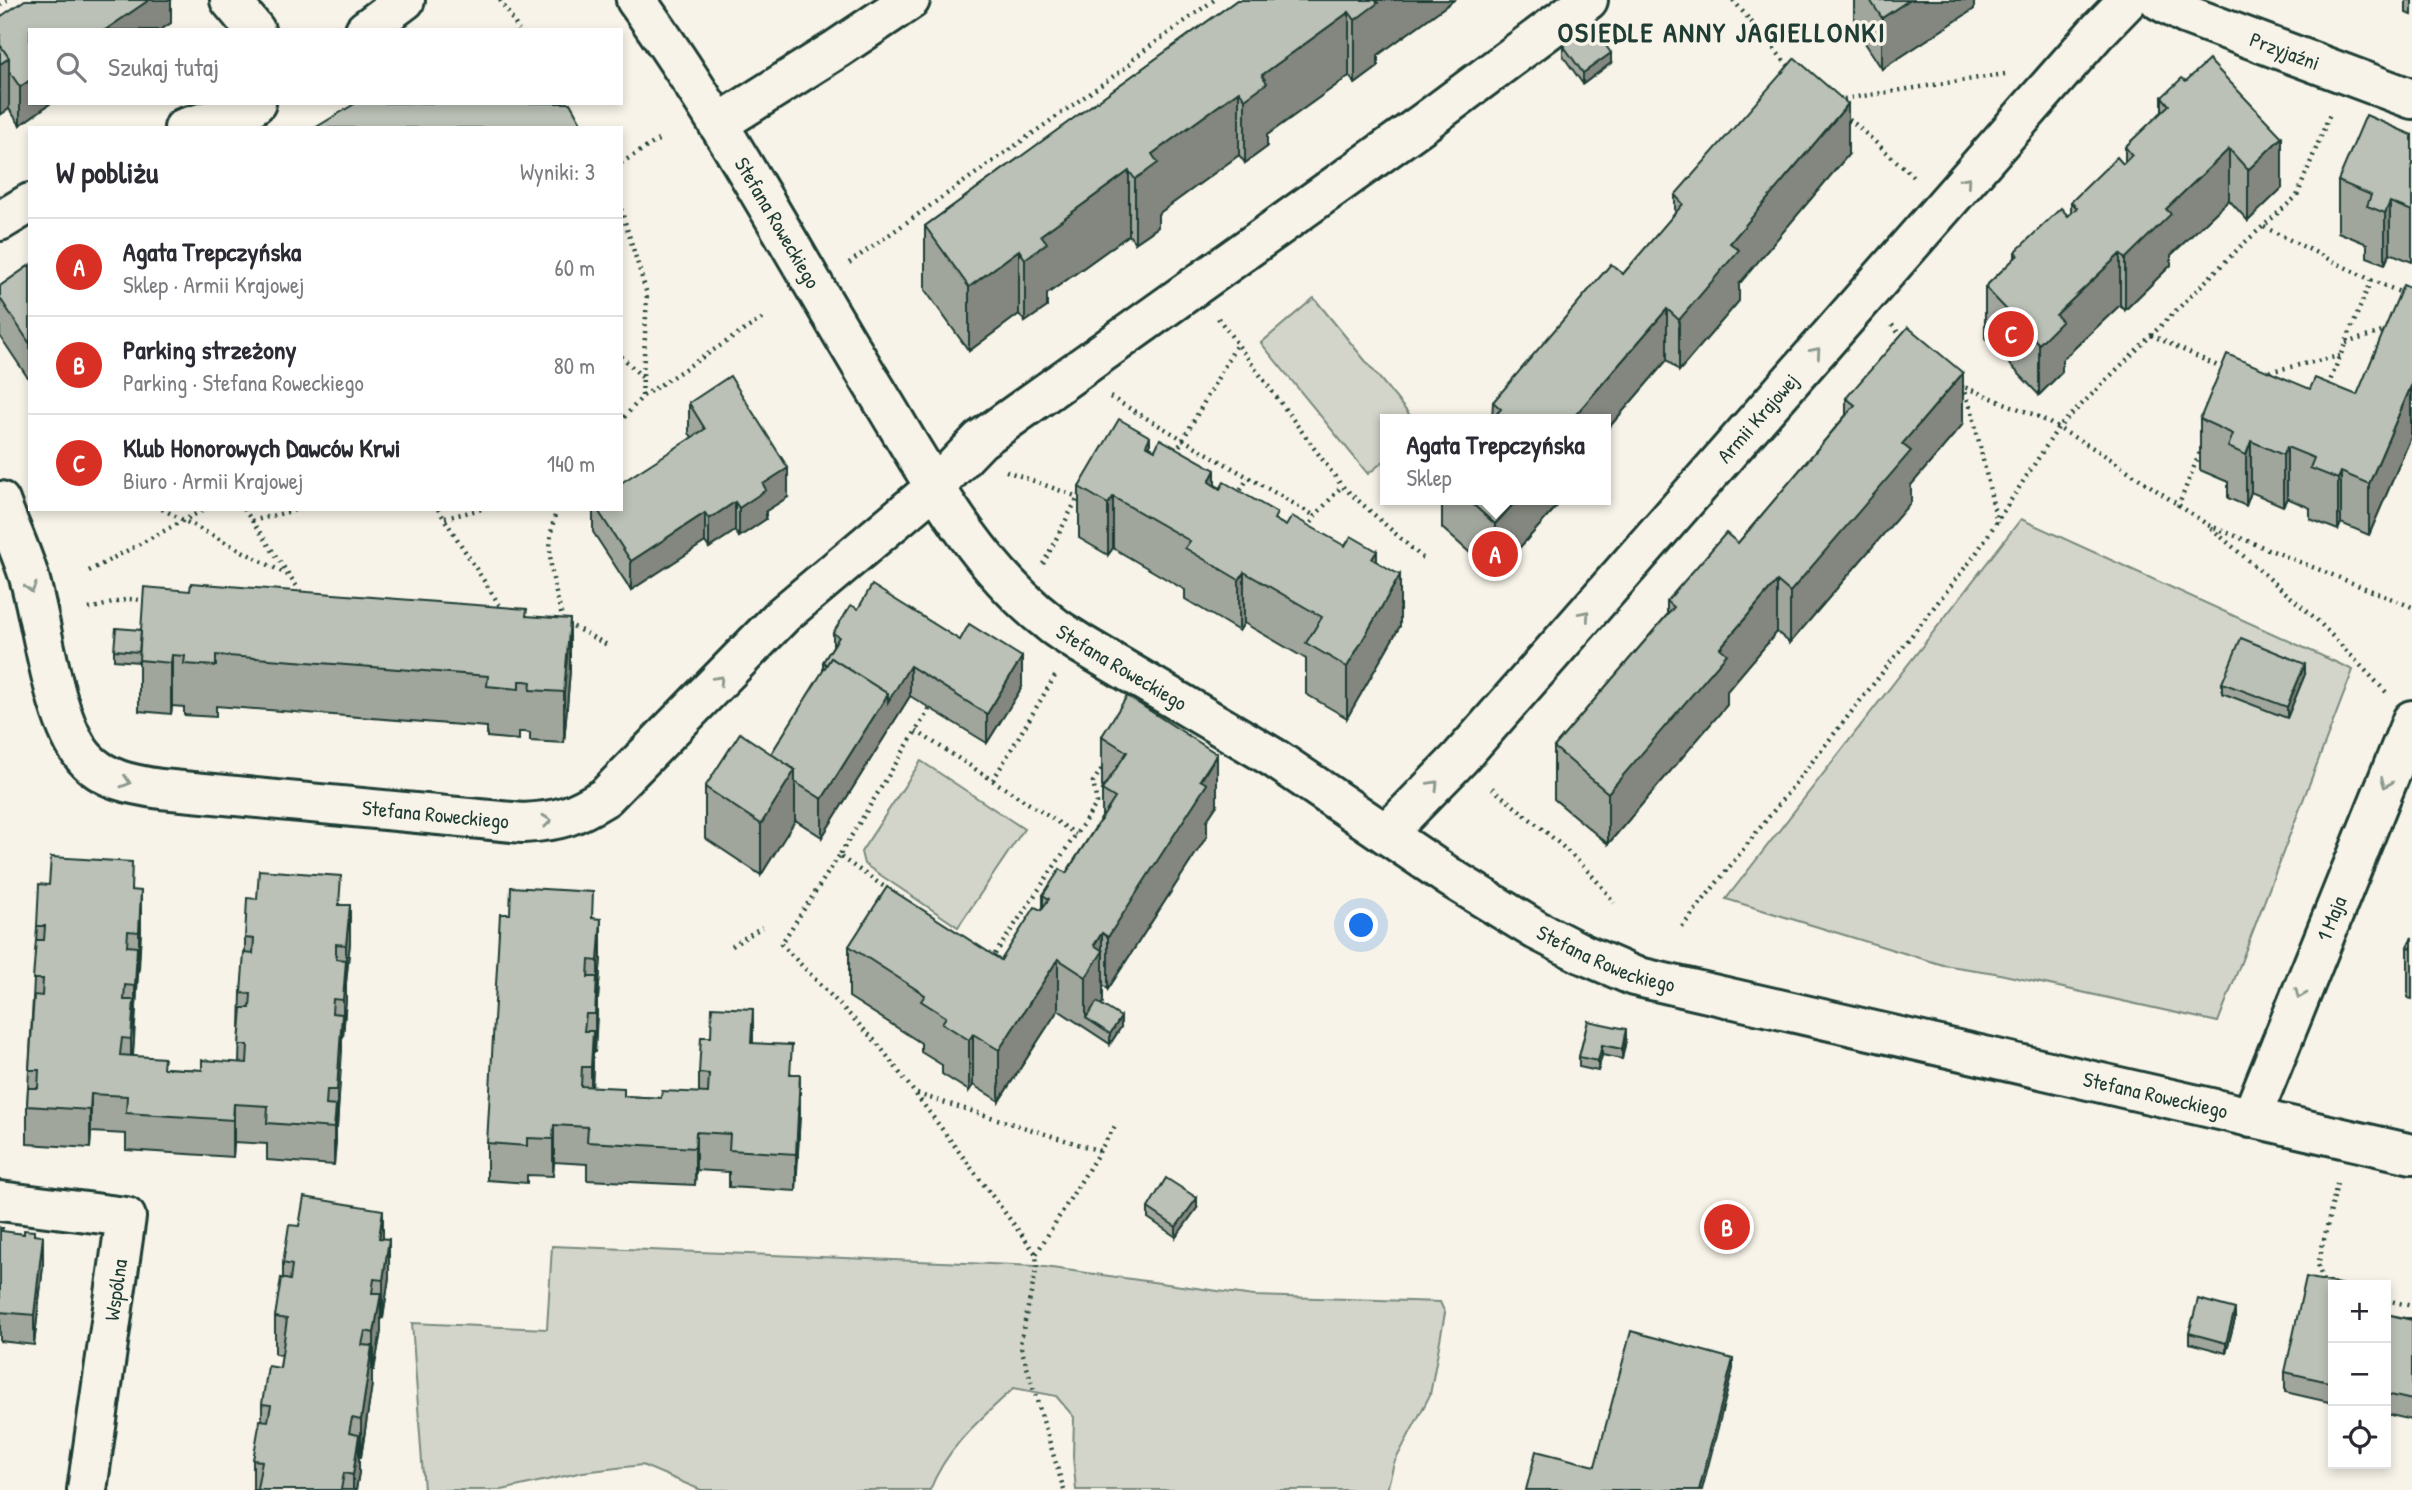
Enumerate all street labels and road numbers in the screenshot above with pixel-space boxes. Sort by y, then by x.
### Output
street label: Przyjaźni [2246,25,2324,77]
street label: Stefana Roweckiego [728,152,828,294]
street label: Armii Krajowej [1710,367,1805,469]
street label: Stefana Roweckiego [1051,617,1192,717]
street label: Stefana Roweckiego [361,793,510,836]
street label: 1 Maja [2309,892,2353,945]
street label: Stefana Roweckiego [1532,918,1678,999]
street label: Stefana Roweckiego [2080,1064,2231,1125]
street label: Wspólna [97,1257,134,1323]

